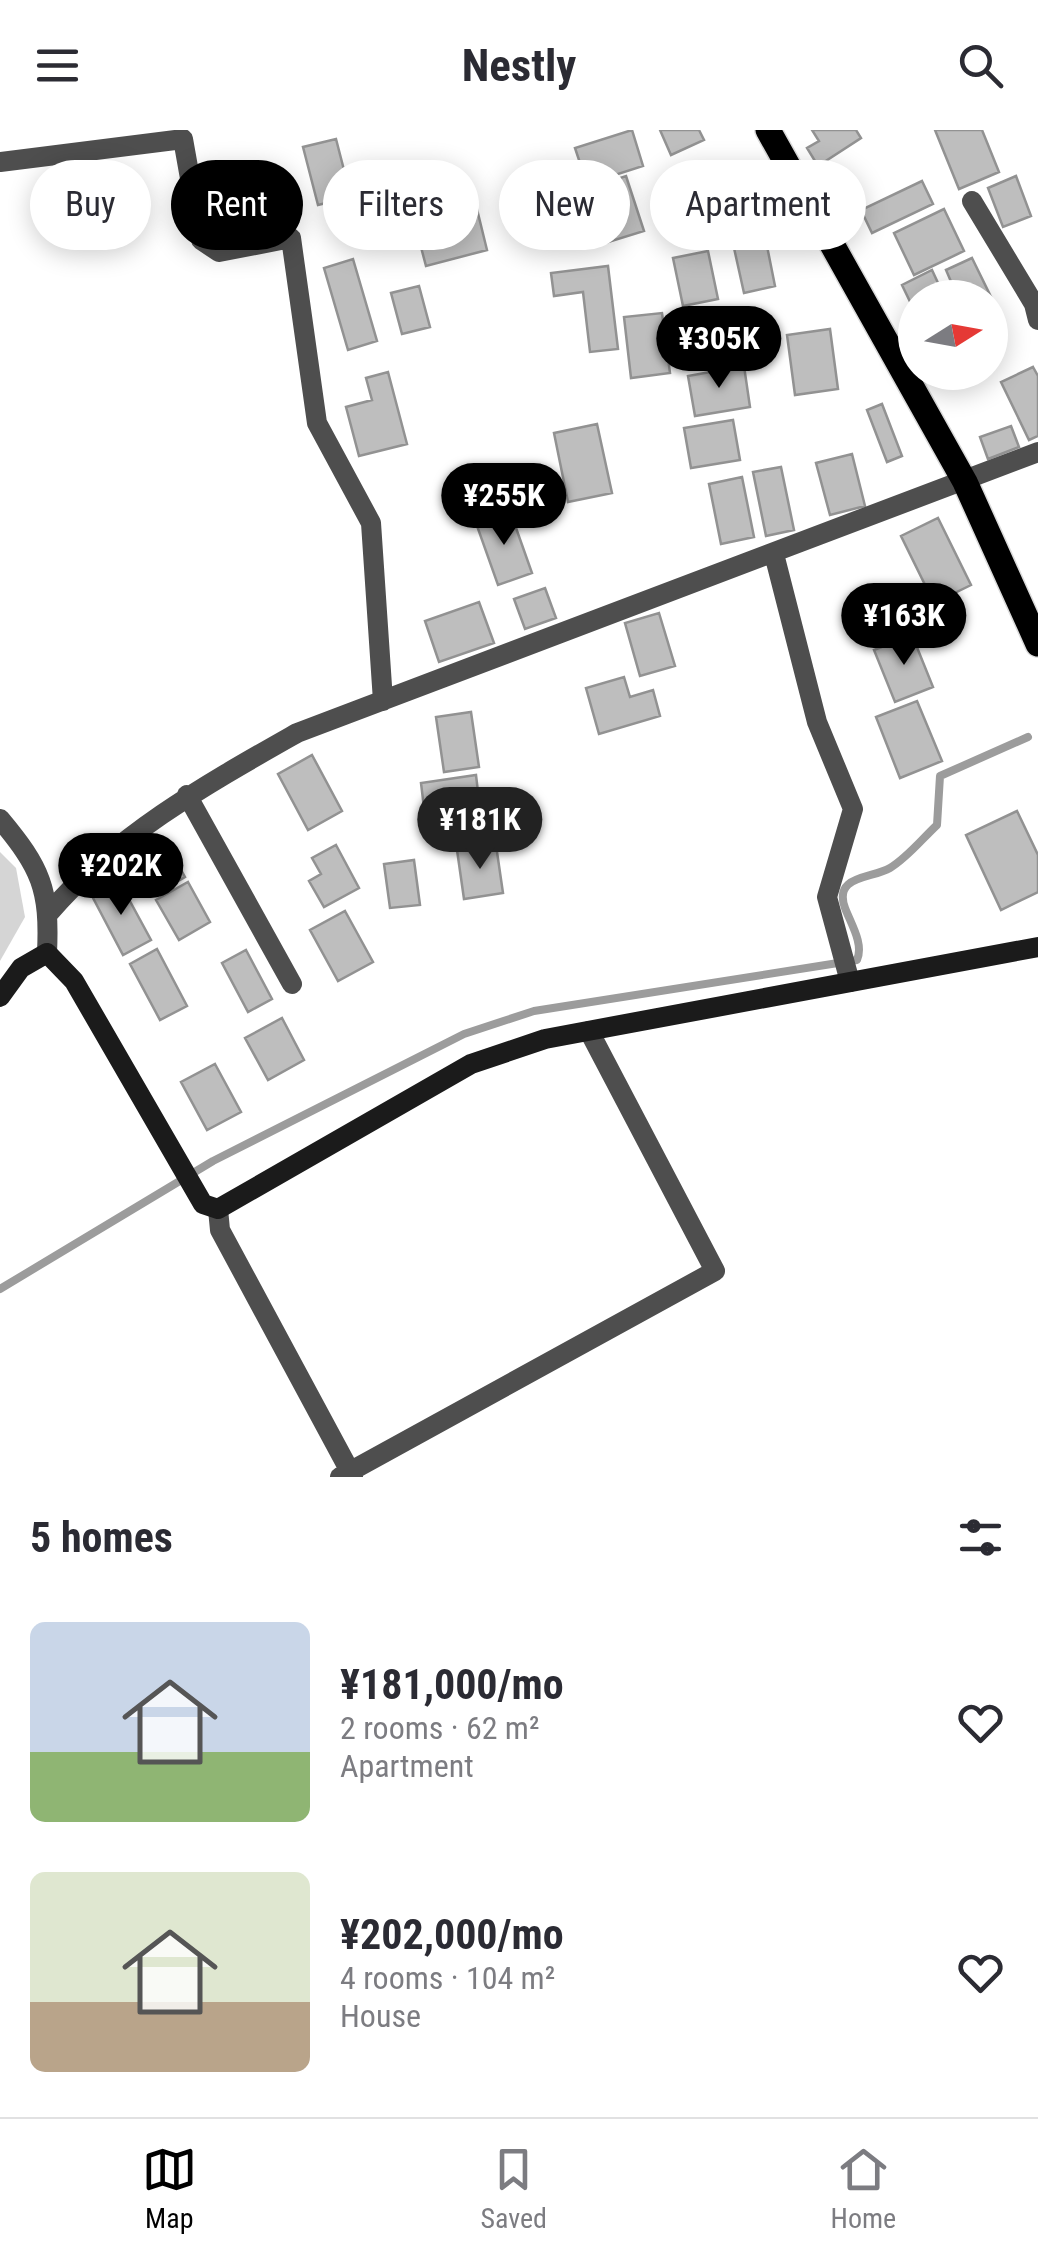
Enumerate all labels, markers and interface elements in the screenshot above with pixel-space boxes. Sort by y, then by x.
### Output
icon: menu [30,38,85,93]
icon: search [953,38,1008,93]
text: Nestly [462,39,576,92]
chip: Buy [30,160,151,250]
chip: Rent [171,160,303,250]
chip: Filters [323,160,479,250]
chip: New [499,160,630,250]
chip: Apartment [650,160,866,250]
north arrow [898,280,1008,390]
map controls [898,280,1008,390]
pin: ¥305K [649,306,789,391]
text: ¥305K [678,319,760,357]
pin: ¥255K [434,463,574,548]
text: ¥255K [463,476,545,514]
pin: ¥163K [834,583,974,668]
text: ¥163K [863,596,945,634]
pin: ¥181K [410,787,550,872]
text: ¥181K [439,800,521,838]
pin: ¥202K [51,833,191,918]
text: ¥202K [80,846,162,884]
icon: filters [953,1510,1008,1565]
text: 5 homes [30,1513,173,1562]
text: ¥181,000/mo [340,1660,564,1709]
icon: home [110,1662,230,1782]
icon: heart [953,1695,1008,1750]
text: 2 rooms · 62 m² [340,1709,539,1747]
text: Apartment [340,1747,474,1785]
text: ¥202,000/mo [340,1910,564,1959]
icon: home [110,1912,230,2032]
icon: heart [953,1945,1008,2000]
text: 4 rooms · 104 m² [340,1959,555,1997]
text: House [340,1997,421,2035]
tab: Map [142,2142,197,2235]
tab: Saved [480,2142,547,2235]
tab: Home [831,2142,896,2235]

